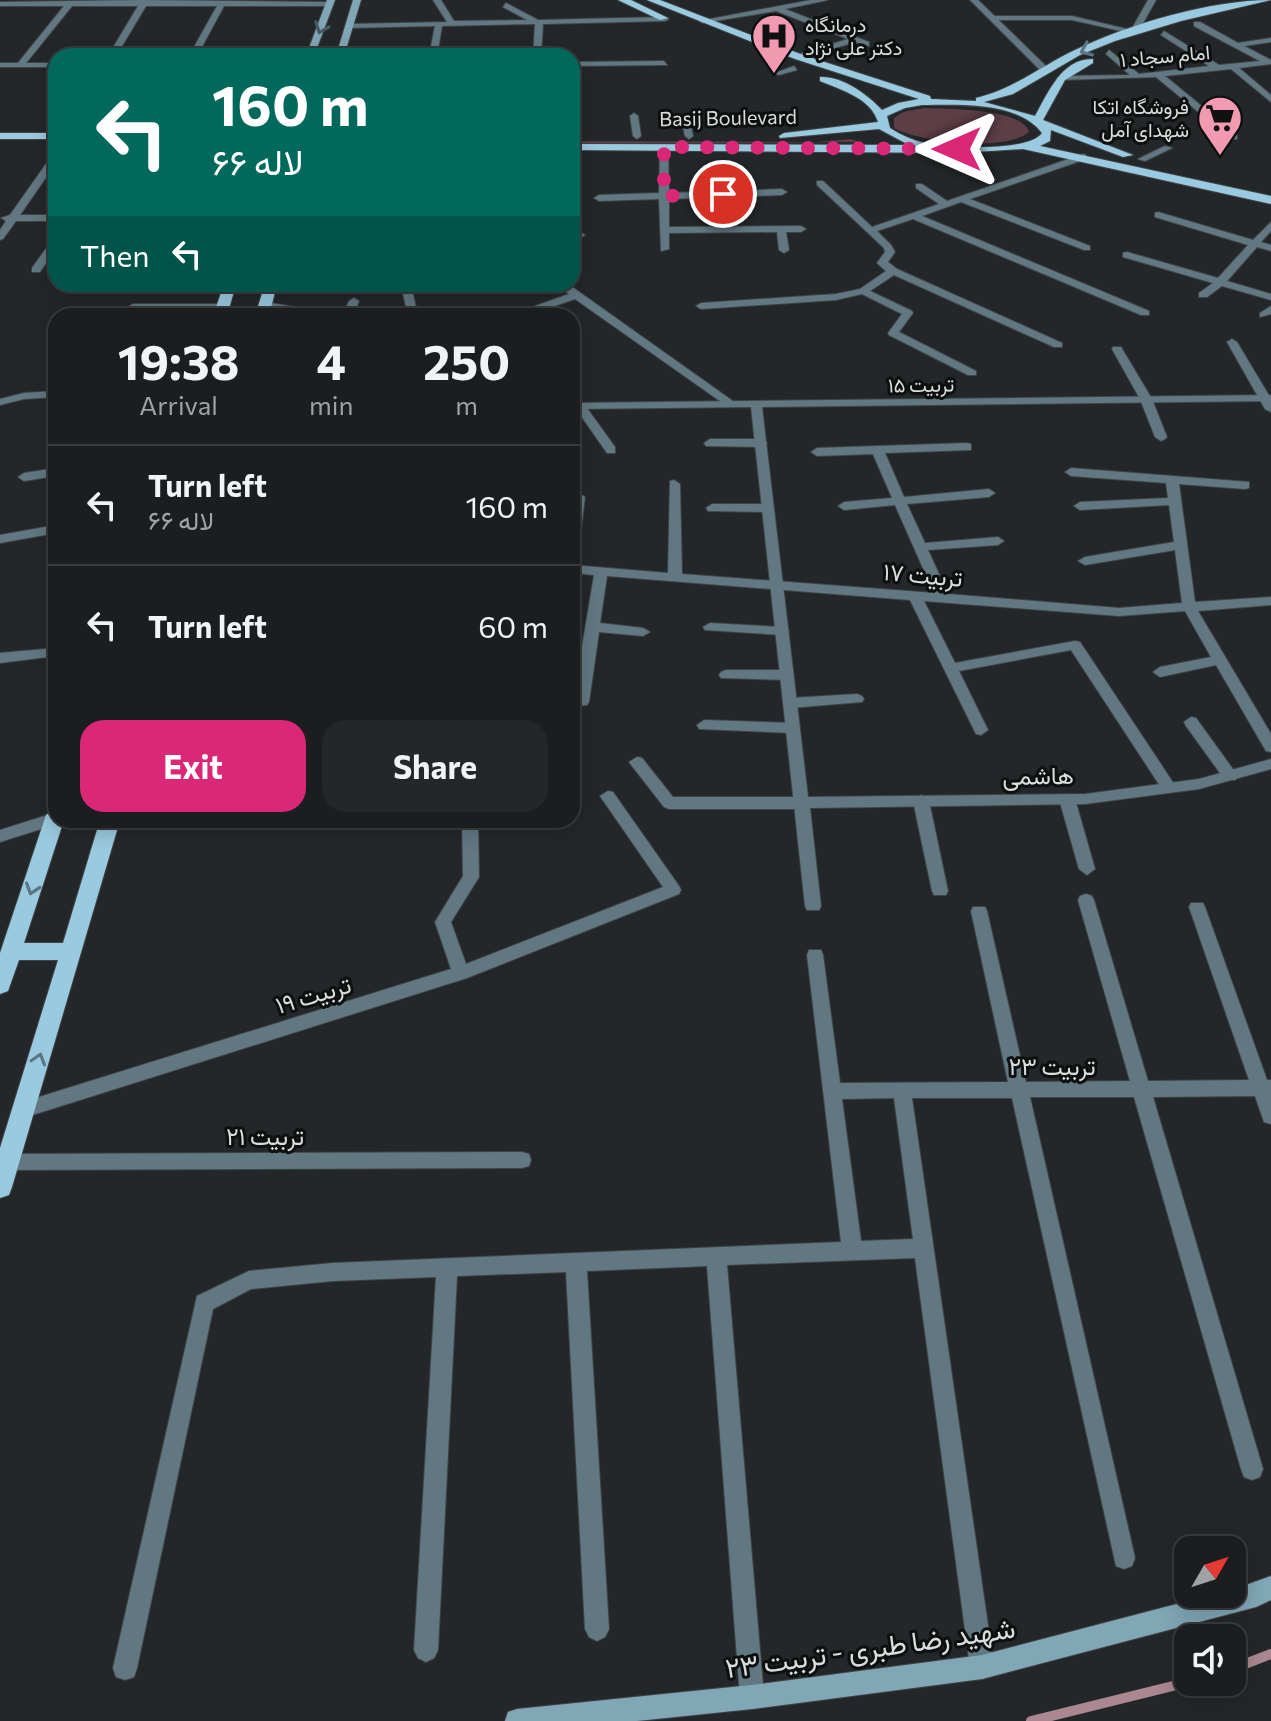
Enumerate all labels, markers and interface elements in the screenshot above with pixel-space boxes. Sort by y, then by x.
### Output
hospital icon: درمانگاه دکتر علی نژاد [750,12,798,75]
place label: درمانگاه دکتر علی نژاد [805,12,902,61]
one-way arrow [314,20,331,34]
street label: امام سجاد ۱ [1119,39,1211,73]
one-way arrow [1079,40,1094,56]
text: 160 m [212,69,369,138]
icon: left [80,80,184,184]
place label: فروشگاه اتکا شهدای آمل [1092,94,1189,143]
supermarket icon: فروشگاه اتکا شهدای آمل [1196,94,1244,157]
street label: Basij Boulevard [659,104,797,130]
position arrow [915,107,999,191]
text: لاله ۶۶ [212,138,303,182]
pin [689,160,757,228]
icon: arrive [701,172,745,216]
icon: left [165,232,209,276]
text: Then [80,236,149,273]
text: 19:38 [118,331,239,390]
text: 4 [317,331,346,390]
text: 250 [423,331,510,390]
street label: تربیت ۱۵ [888,371,954,399]
text: Arrival [139,389,218,420]
text: min [309,389,353,420]
text: m [455,389,478,420]
text: Turn left [148,466,267,503]
icon: left [80,483,124,527]
text: 160 m [465,487,548,524]
text: لاله ۶۶ [148,504,214,535]
street label: تربیت ۱۷ [882,556,964,594]
icon: left [80,603,124,647]
text: Turn left [148,607,267,644]
text: 60 m [478,607,548,644]
button: Exit [80,720,306,812]
button: Share [322,720,548,812]
street label: هاشمی [1002,760,1074,791]
one-way arrow [25,881,41,895]
street label: تربیت ۱۹ [272,969,355,1021]
street label: تربیت ۲۳ [1008,1051,1096,1082]
one-way arrow [30,1053,46,1066]
street label: تربیت ۲۱ [226,1121,304,1152]
north arrow [1174,1536,1246,1608]
map controls [1174,1536,1246,1696]
street label: شهید رضا طبری - تربیت ۲۳ [723,1610,1018,1686]
button: sound [1174,1624,1246,1696]

